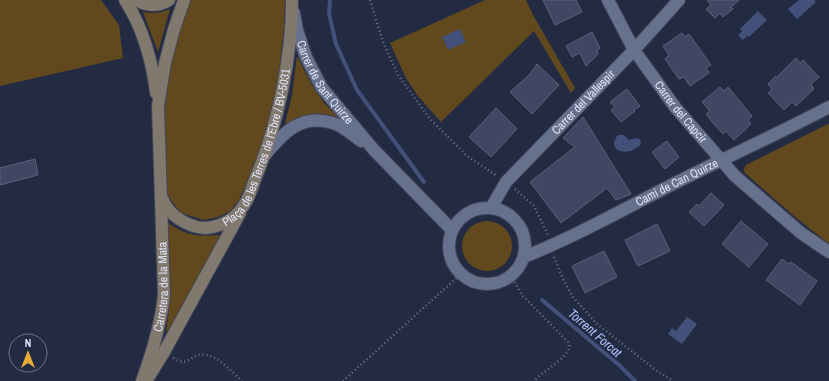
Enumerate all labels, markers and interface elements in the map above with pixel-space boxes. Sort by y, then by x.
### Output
street label: Carrer de Sant Quirze [293,38,357,128]
street label: Carrer del Vallespir [548,66,619,138]
street label: Plaça de les Terres de l'Ebre / BV-5031 [220,67,294,230]
street label: Carrer del Capcir [651,78,711,147]
street label: Camí de Can Quirze [633,155,721,210]
street label: Carretera de la Mata [150,241,172,333]
water label: Torrent Forcat [565,305,626,362]
north arrow [8,333,48,373]
text: N [25,336,31,350]

